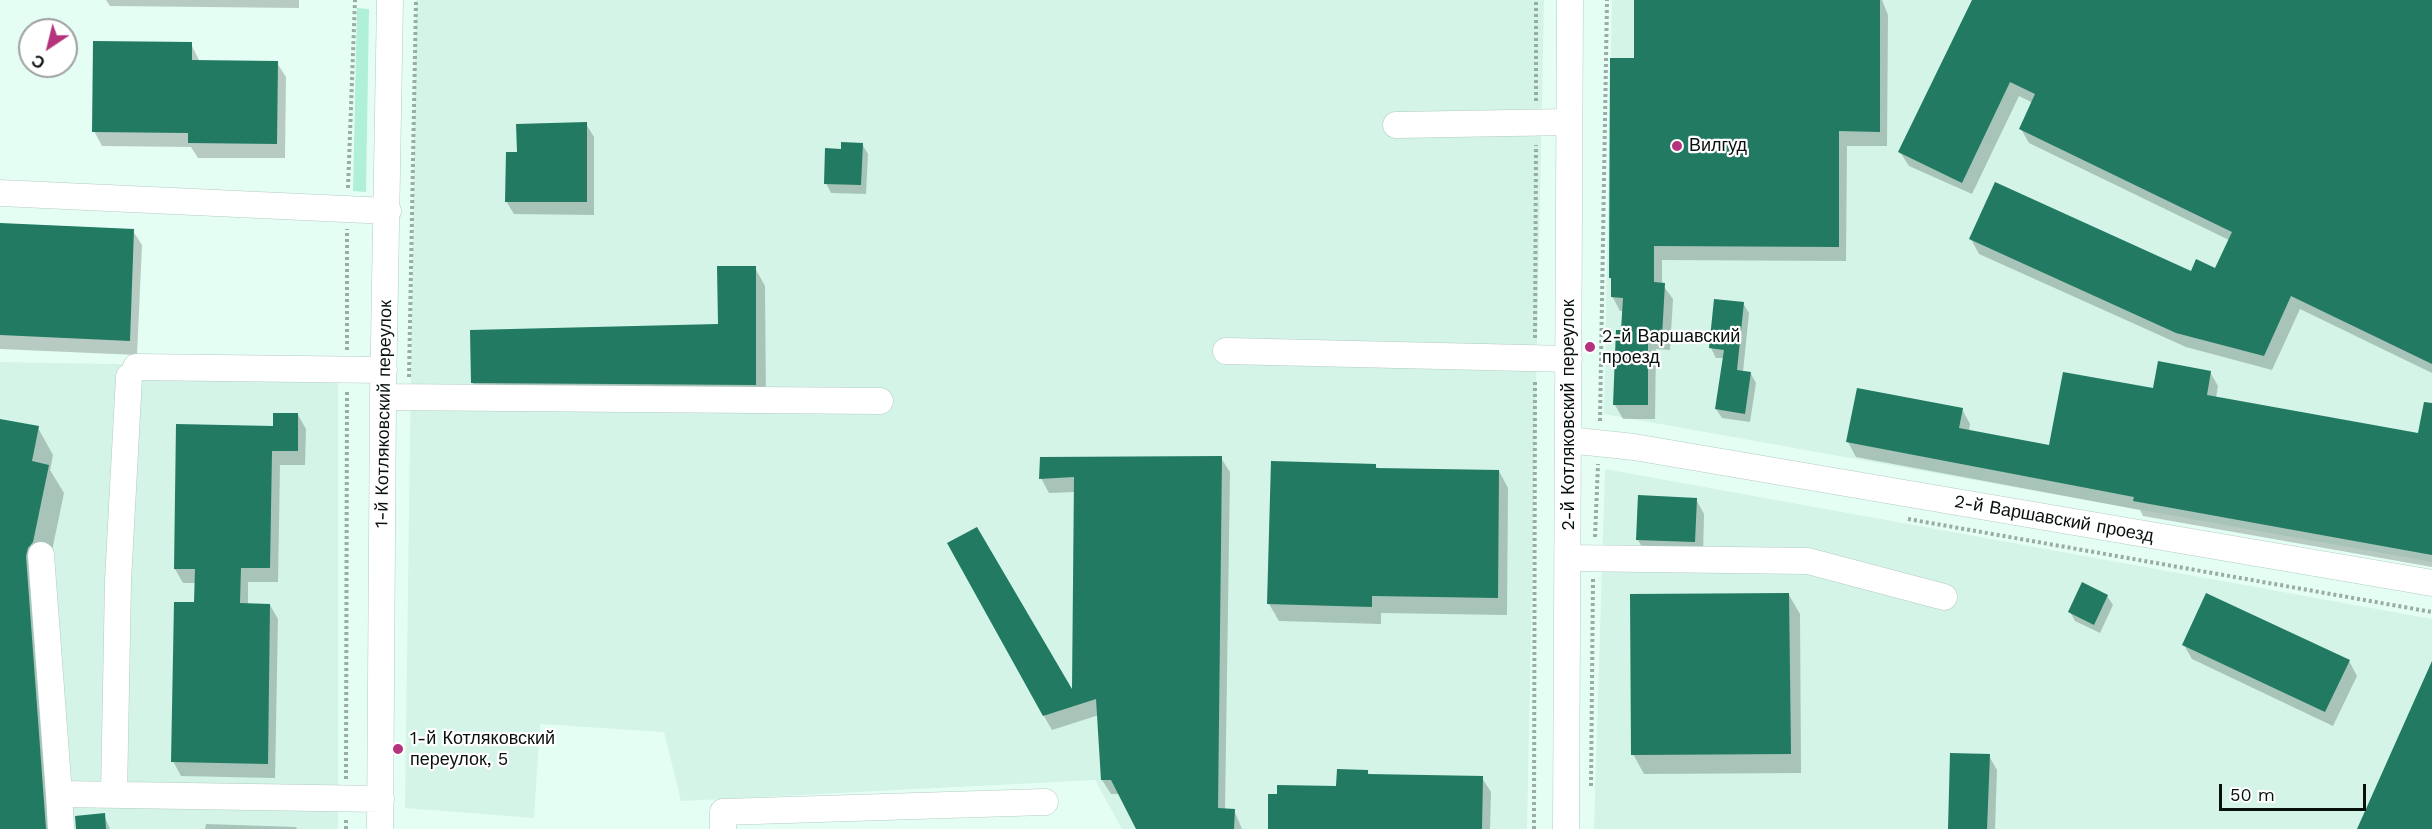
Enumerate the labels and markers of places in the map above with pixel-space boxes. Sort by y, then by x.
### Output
place label: Вилгуд [1689,135,1747,157]
marker: Вилгуд [1670,139,1684,153]
place label: 2-й Варшавский проезд [1602,326,1740,368]
marker: 2-й Варшавский проезд [1583,340,1597,354]
place label: 1-й Котляковский переулок, 5 [410,728,555,771]
marker: 1-й Котляковский переулок, 5 [391,742,405,756]

